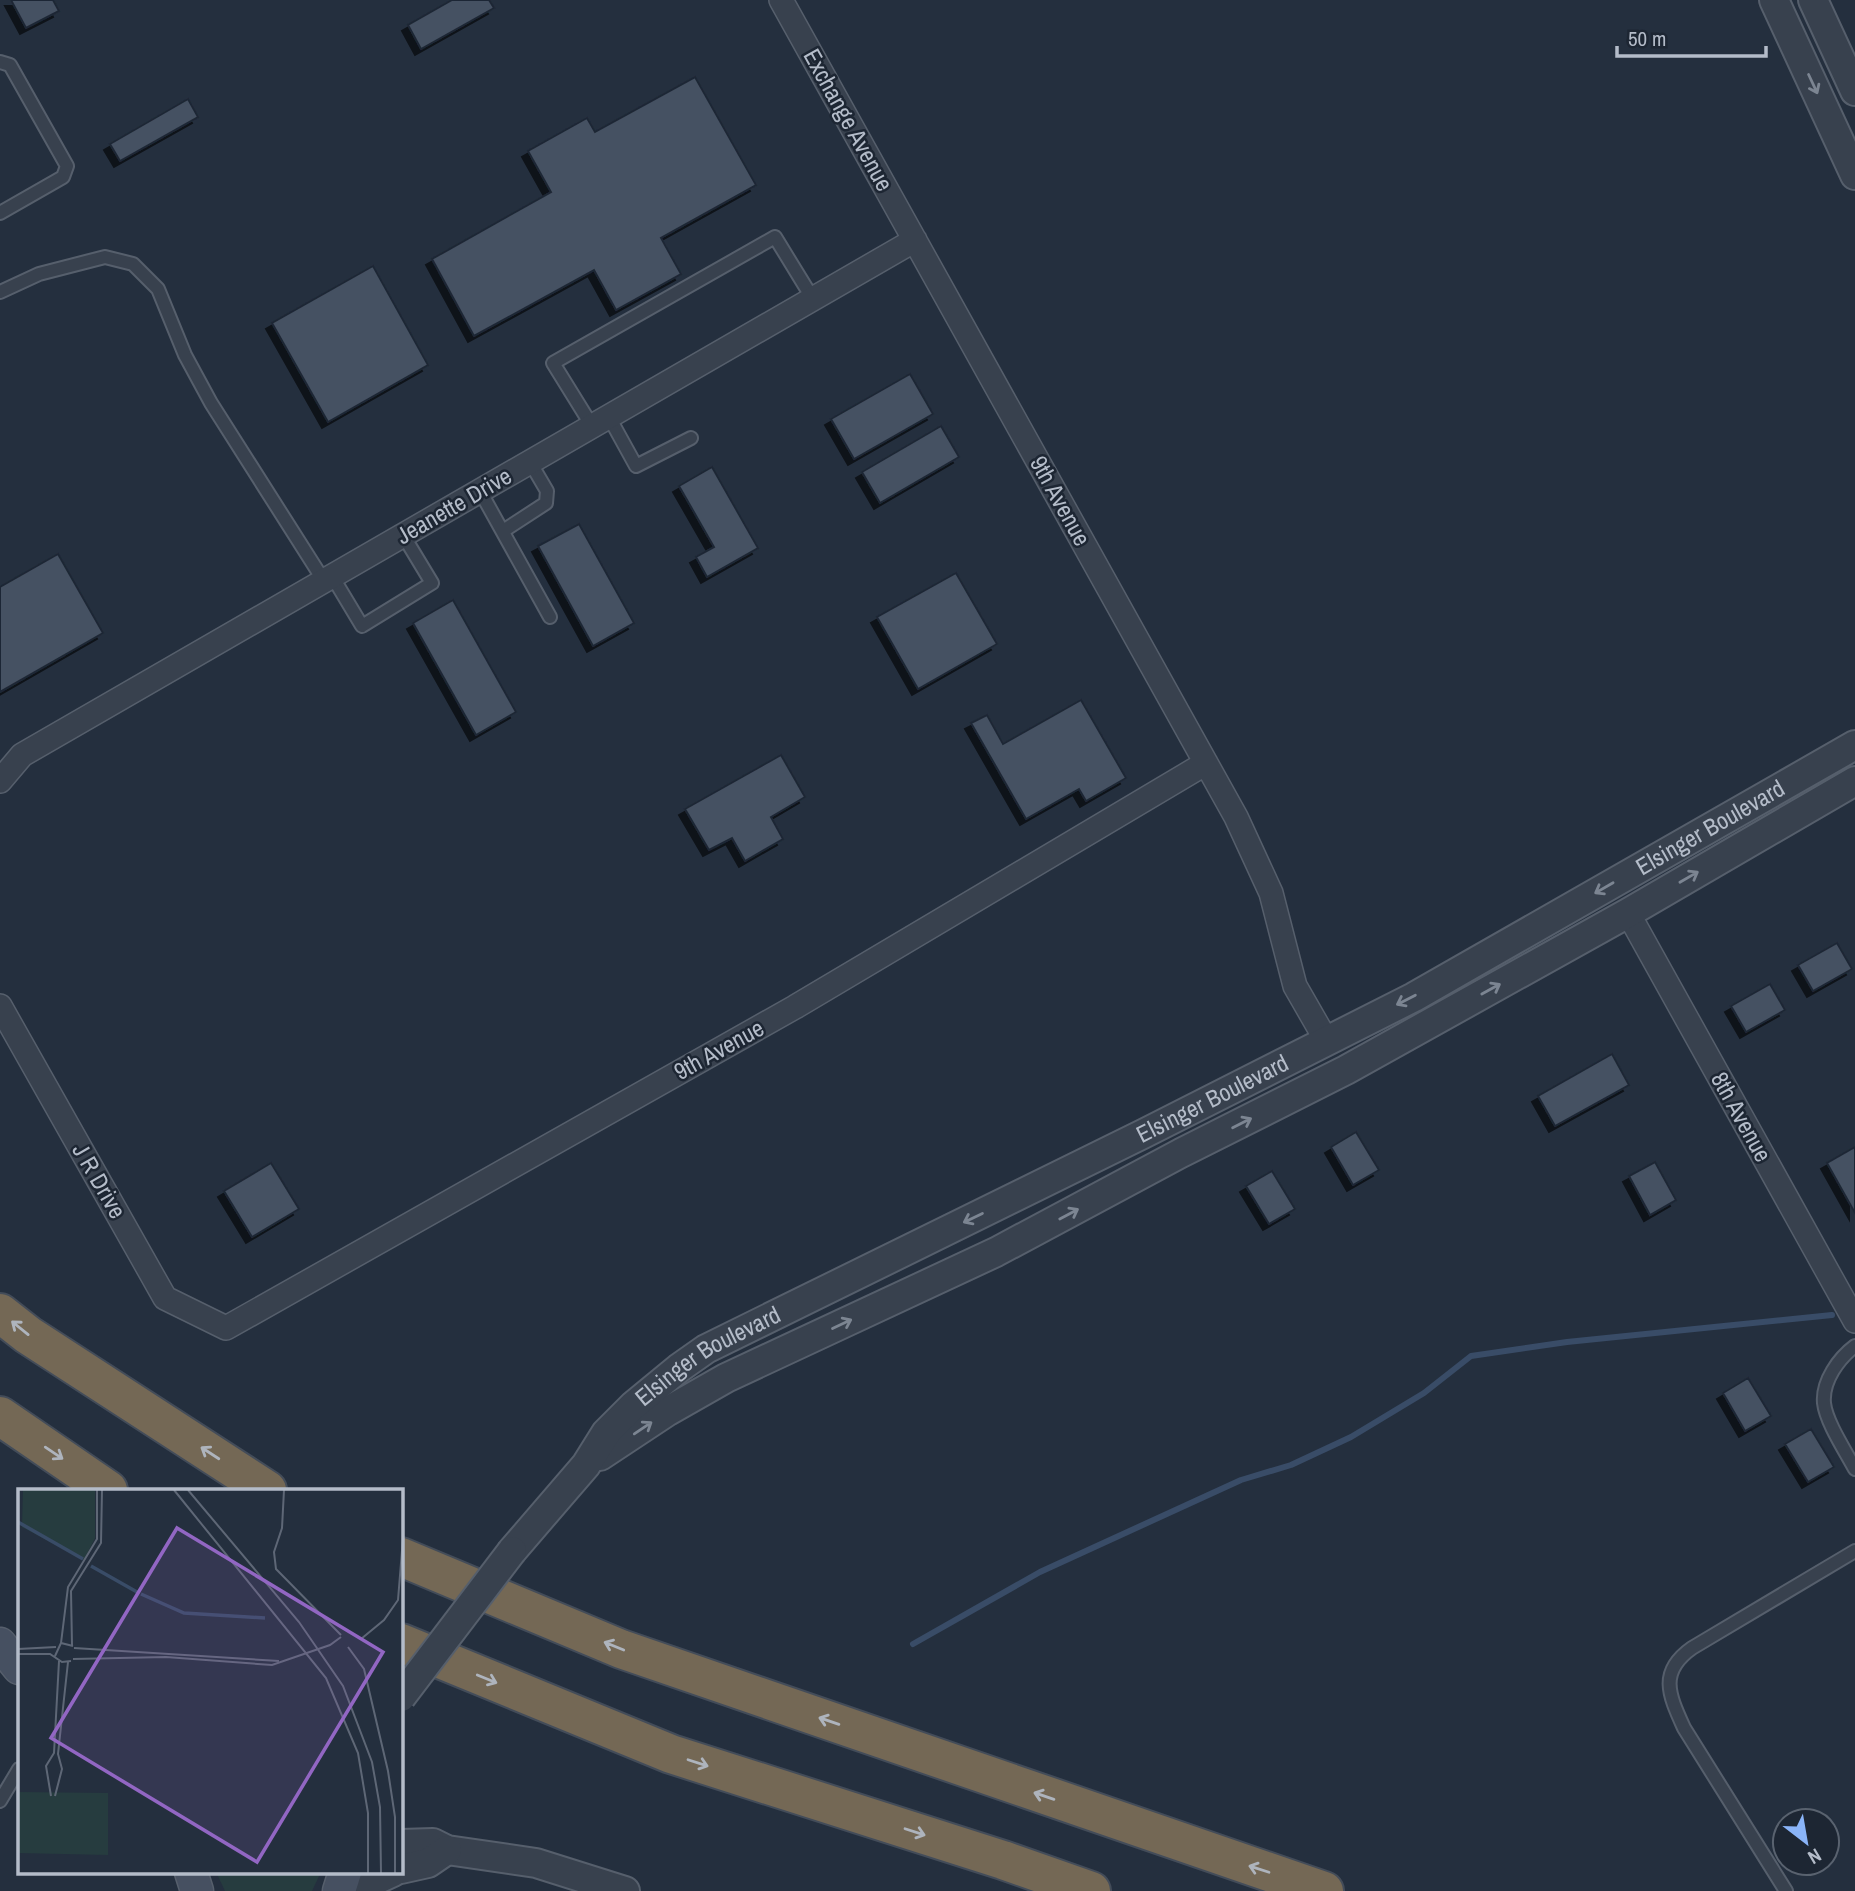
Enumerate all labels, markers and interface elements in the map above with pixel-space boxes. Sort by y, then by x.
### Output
scale bar [1617,14,1766,58]
text: 50 m [1628,24,1666,53]
street label: Exchange Avenue [797,43,901,197]
one-way arrow [1807,73,1820,94]
street label: 9th Avenue [1023,450,1099,551]
street label: Jeanette Drive [390,459,517,551]
street label: Elsinger Boulevard [1630,772,1790,882]
one-way arrow [1679,870,1699,884]
one-way arrow [1595,881,1615,895]
one-way arrow [1480,982,1501,995]
one-way arrow [1396,994,1417,1008]
street label: 9th Avenue [668,1011,769,1087]
street label: Elsinger Boulevard [1131,1046,1294,1150]
street label: 8th Avenue [1704,1066,1780,1167]
one-way arrow [1231,1115,1252,1129]
street label: J R Drive [66,1137,134,1224]
one-way arrow [1058,1206,1079,1220]
one-way arrow [963,1211,984,1225]
street label: Elsinger Boulevard [628,1298,785,1413]
one-way arrow [831,1316,852,1330]
one-way arrow [11,1321,29,1336]
one-way arrow [633,1420,652,1435]
one-way arrow [44,1446,63,1460]
one-way arrow [200,1446,220,1460]
inset map [18,1489,402,1874]
one-way arrow [604,1639,625,1652]
one-way arrow [475,1673,497,1686]
one-way arrow [818,1714,840,1726]
one-way arrow [686,1758,708,1770]
one-way arrow [1033,1789,1055,1801]
north arrow [1771,1807,1841,1877]
one-way arrow [903,1827,925,1839]
text: N [1803,1843,1826,1871]
one-way arrow [1248,1862,1270,1875]

